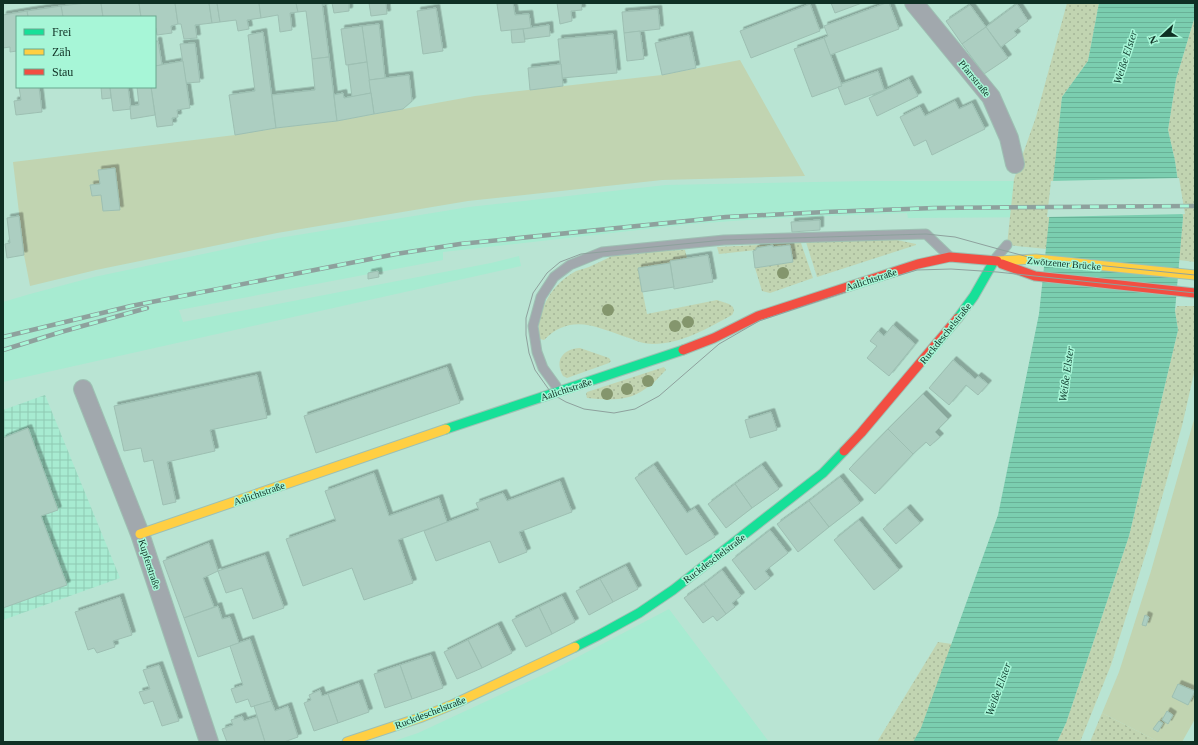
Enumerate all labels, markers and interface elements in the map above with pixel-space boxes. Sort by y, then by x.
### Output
legend [16,16,156,88]
north arrow [1142,16,1182,56]
text: Frei [52,25,72,39]
water label: Weiße Elster [1111,28,1140,85]
text: N [1146,34,1160,46]
text: Zäh [52,45,71,59]
street label: Pfarrstraße [957,58,993,99]
text: Stau [52,65,73,79]
street label: Zwötzener Brücke [1027,255,1102,272]
street label: Aalichtstraße [844,266,899,293]
street label: Ruckdeschelstraße [918,300,974,366]
water label: Weiße Elster [1056,345,1076,402]
street label: Aalichtstraße [539,376,594,403]
street label: Aalichtstraße [232,479,287,507]
street label: Ruckdeschelstraße [681,531,748,585]
street label: Kupferstraße [136,538,163,591]
water label: Weiße Elster [983,660,1013,717]
street label: Ruckdeschelstraße [393,694,468,731]

